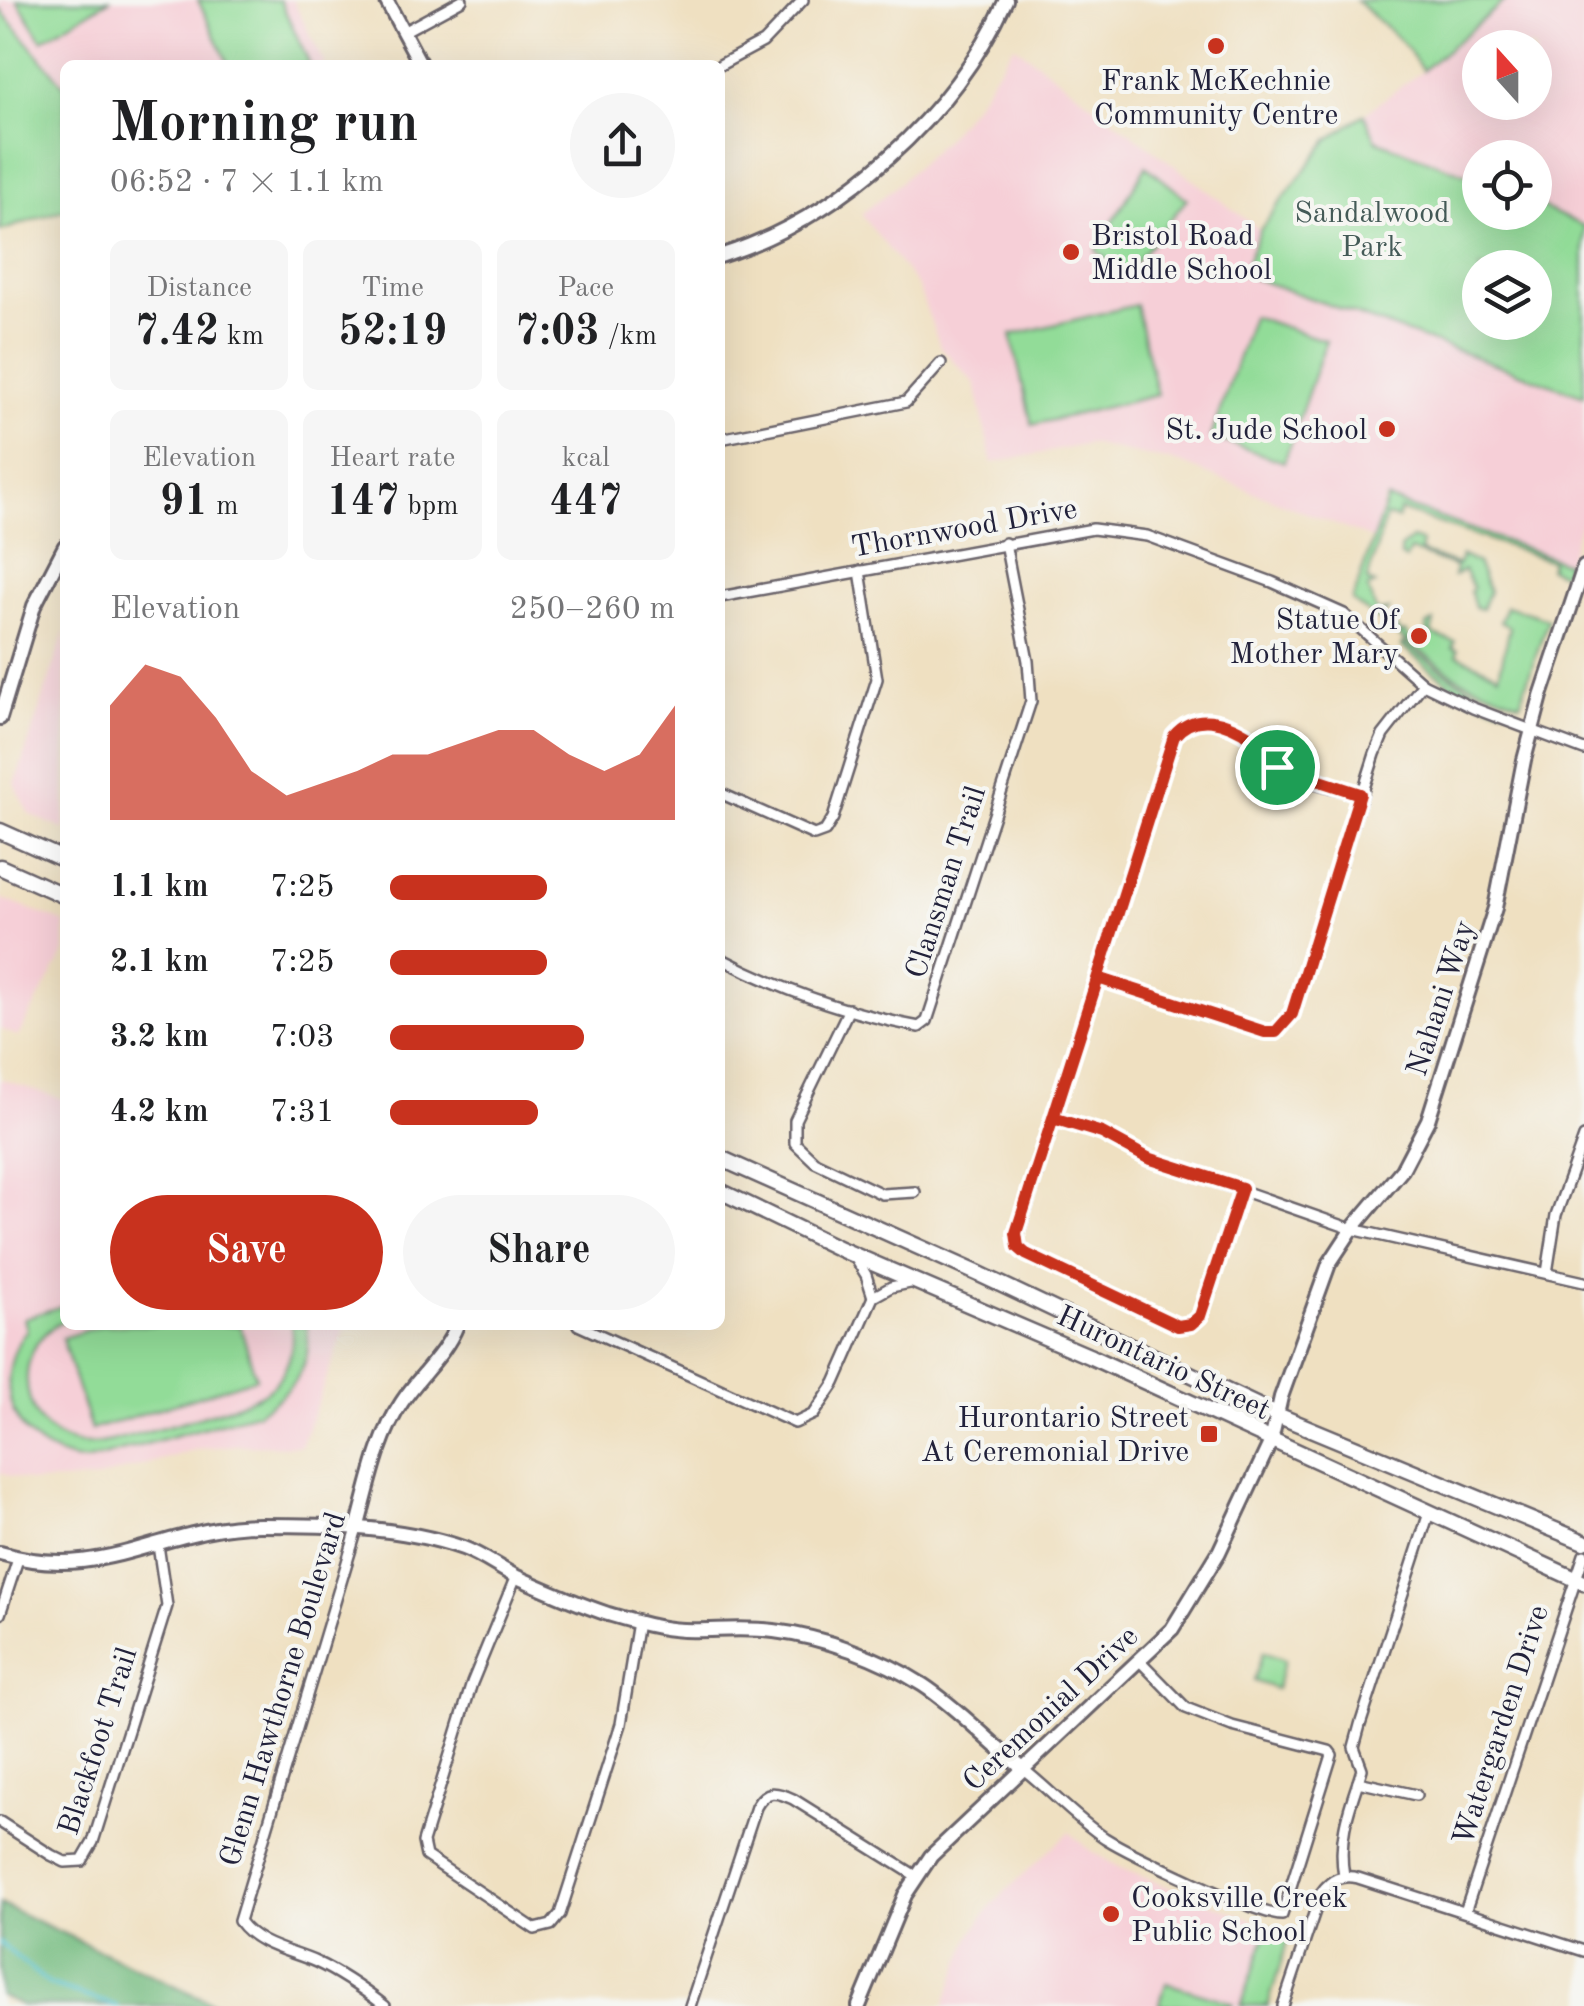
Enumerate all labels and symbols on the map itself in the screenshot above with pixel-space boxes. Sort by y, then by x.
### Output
north arrow [1462,30,1552,120]
marker: Frank McKechnie Community Centre [1205,35,1227,57]
place label: Frank McKechnie Community Centre [1094,67,1338,131]
park label: Sandalwood Park [1294,199,1450,263]
place label: Bristol Road Middle School [1091,222,1272,286]
marker: Bristol Road Middle School [1060,241,1082,263]
place label: St. Jude School [1165,416,1367,446]
marker: St. Jude School [1376,418,1398,440]
street label: Thornwood Drive [849,494,1080,564]
place label: Statue Of Mother Mary [1230,606,1400,670]
marker: Statue Of Mother Mary [1408,625,1430,647]
pin [1235,725,1320,810]
street label: Clansman Trail [902,783,992,982]
street label: Nahani Way [1403,917,1481,1080]
street label: Hurontario Street [1052,1301,1274,1426]
place label: Hurontario Street At Ceremonial Drive [921,1404,1189,1468]
marker: Hurontario Street At Ceremonial Drive [1198,1423,1220,1445]
street label: Glenn Hawthorne Boulevard [216,1509,352,1870]
street label: Watergarden Drive [1449,1602,1555,1849]
street label: Ceremonial Drive [958,1621,1144,1798]
street label: Blackfoot Trail [54,1644,143,1839]
place label: Cooksville Creek Public School [1131,1884,1347,1948]
marker: Cooksville Creek Public School [1100,1903,1122,1925]

